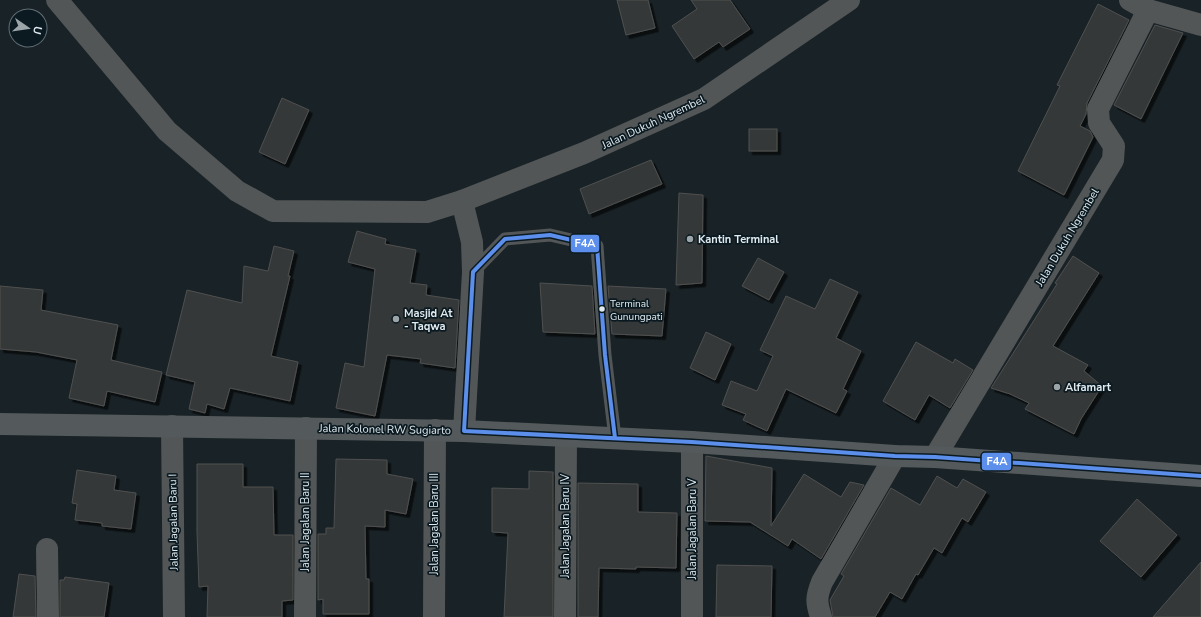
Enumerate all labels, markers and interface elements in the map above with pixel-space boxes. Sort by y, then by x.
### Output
north arrow [8,8,48,48]
text: U [29,24,45,36]
street label: Jalan Dukuh Ngrembel [598,92,708,153]
street label: Jalan Dukuh Ngrembel [1032,185,1103,290]
place label: Kantin Terminal [698,232,779,247]
line badge: F4A [570,234,600,253]
marker: Kantin Terminal [685,234,695,244]
text: F4A [575,236,596,251]
place label: Terminal Gunungpati [610,297,663,324]
marker: Terminal Gunungpati [597,304,607,314]
place label: Masjid At - Taqwa [404,306,453,334]
marker: Masjid At - Taqwa [391,314,401,324]
place label: Alfamart [1065,380,1112,395]
marker: Alfamart [1052,382,1062,392]
street label: Jalan Kolonel RW Sugiarto [318,421,451,438]
line badge: F4A [981,452,1012,471]
text: F4A [987,454,1008,469]
street label: Jalan Jagalan Baru II [298,472,313,573]
street label: Jalan Jagalan Baru III [427,473,442,576]
street label: Jalan Jagalan Baru I [165,474,182,571]
street label: Jalan Jagalan Baru IV [558,474,573,579]
street label: Jalan Jagalan Baru V [685,478,700,581]

